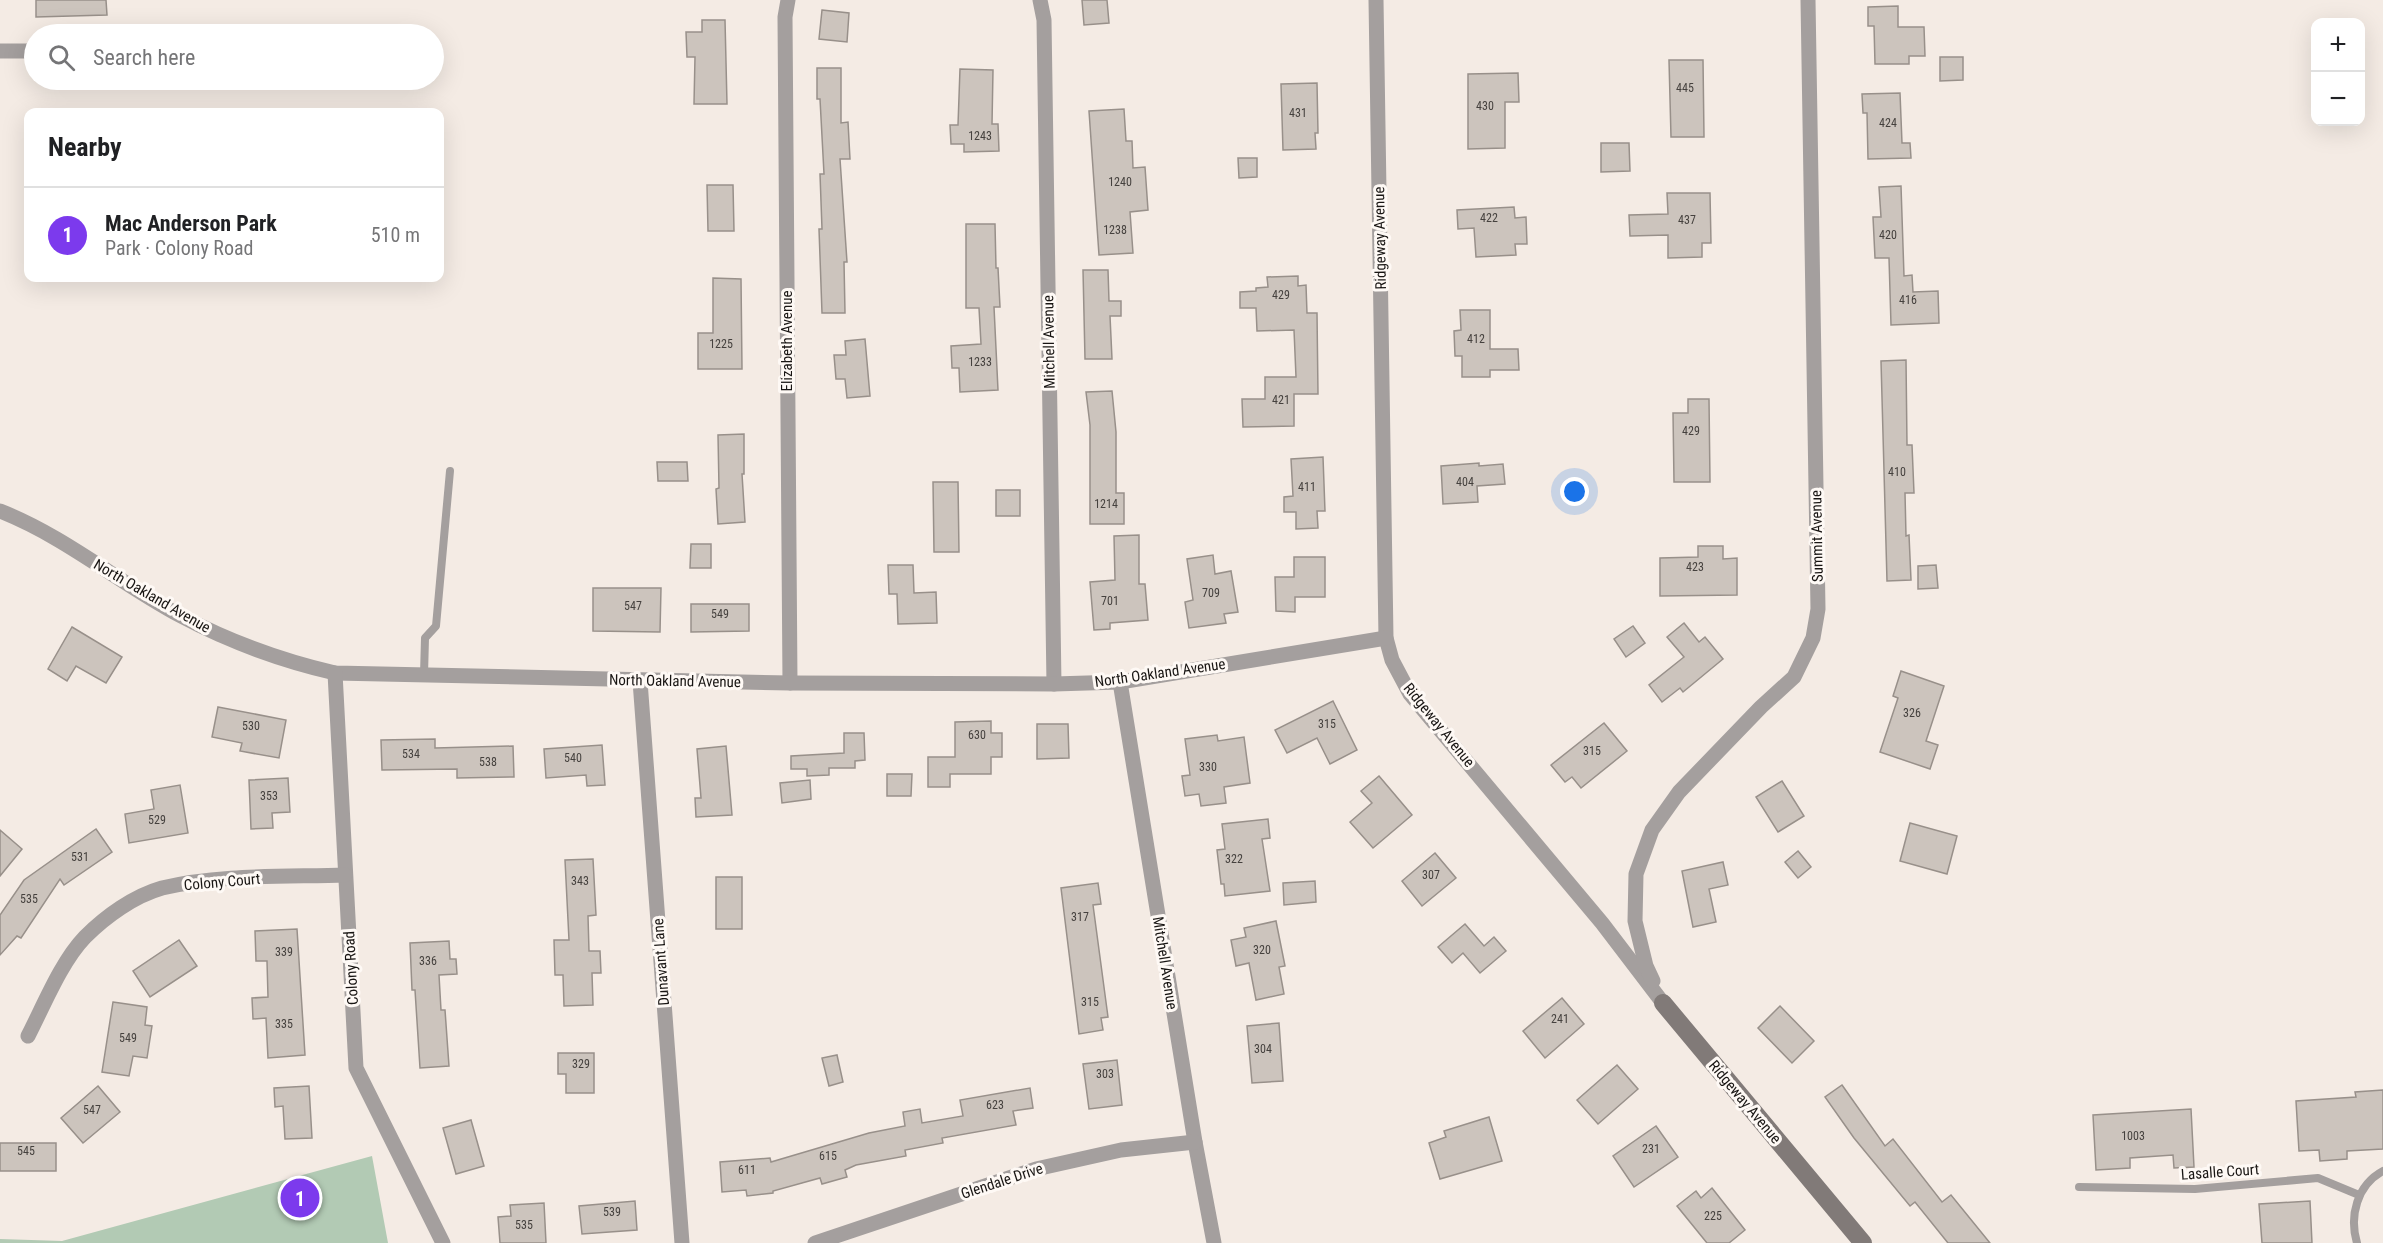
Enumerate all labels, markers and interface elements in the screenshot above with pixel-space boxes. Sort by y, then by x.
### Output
map controls [2311,18,2365,126]
button: + [2311,18,2365,72]
search box [24,24,444,90]
icon: search [45,41,78,74]
text: Search here [93,45,195,70]
button: − [2311,72,2365,126]
house number: 445 [1676,81,1694,95]
house number: 430 [1476,99,1494,113]
house number: 431 [1289,106,1307,120]
house number: 424 [1879,116,1897,130]
house number: 1243 [968,129,992,143]
text: Nearby [48,132,122,162]
house number: 1240 [1108,175,1132,189]
street label: Ridgeway Avenue [1370,186,1390,290]
text: Mac Anderson Park [105,211,277,236]
house number: 422 [1480,211,1498,225]
house number: 437 [1678,213,1696,227]
text: 1 [62,223,73,247]
text: 510 m [371,223,420,247]
house number: 1238 [1103,223,1127,237]
house number: 420 [1879,228,1897,242]
text: Park · Colony Road [105,236,254,260]
house number: 429 [1272,288,1290,302]
street label: Elizabeth Avenue [778,291,796,391]
house number: 416 [1899,293,1917,307]
street label: Mitchell Avenue [1039,295,1059,389]
house number: 412 [1467,332,1485,346]
house number: 1225 [709,337,733,351]
house number: 1233 [968,355,992,369]
house number: 421 [1272,393,1290,407]
house number: 429 [1682,424,1700,438]
house number: 410 [1888,465,1906,479]
house number: 404 [1456,475,1474,489]
your location [1560,477,1589,506]
house number: 411 [1298,480,1316,494]
street label: Summit Avenue [1807,490,1827,582]
house number: 1214 [1094,497,1118,511]
street label: North Oakland Avenue [90,555,214,637]
house number: 423 [1686,560,1704,574]
house number: 709 [1202,586,1220,600]
house number: 701 [1101,594,1119,608]
house number: 547 [624,599,642,613]
house number: 549 [711,607,729,621]
street label: North Oakland Avenue [1093,655,1227,691]
street label: North Oakland Avenue [609,671,741,691]
street label: Ridgeway Avenue [1400,679,1478,771]
house number: 326 [1903,706,1921,720]
house number: 315 [1318,717,1336,731]
house number: 530 [242,719,260,733]
house number: 630 [968,728,986,742]
house number: 315 [1583,744,1601,758]
house number: 534 [402,747,420,761]
house number: 540 [564,751,582,765]
house number: 538 [479,755,497,769]
house number: 330 [1199,760,1217,774]
house number: 353 [260,789,278,803]
house number: 529 [148,813,166,827]
house number: 531 [71,850,89,864]
house number: 322 [1225,852,1243,866]
house number: 307 [1422,868,1440,882]
street label: Colony Court [183,870,261,894]
house number: 343 [571,874,589,888]
house number: 535 [20,892,38,906]
house number: 317 [1071,910,1089,924]
street label: Mitchell Avenue [1149,915,1181,1011]
street label: Dunavant Lane [649,918,673,1006]
street label: Colony Road [340,931,362,1005]
house number: 320 [1253,943,1271,957]
house number: 339 [275,945,293,959]
house number: 336 [419,954,437,968]
house number: 315 [1081,995,1099,1009]
house number: 241 [1551,1012,1569,1026]
house number: 335 [275,1017,293,1031]
house number: 549 [119,1031,137,1045]
house number: 304 [1254,1042,1272,1056]
house number: 329 [572,1057,590,1071]
street label: Ridgeway Avenue [1705,1057,1785,1147]
house number: 303 [1096,1067,1114,1081]
house number: 623 [986,1098,1004,1112]
house number: 547 [83,1103,101,1117]
house number: 1003 [2121,1129,2145,1143]
house number: 231 [1642,1142,1660,1156]
house number: 545 [17,1144,35,1158]
house number: 615 [819,1149,837,1163]
street label: Glendale Drive [959,1159,1045,1203]
street label: Lasalle Court [2180,1160,2260,1184]
house number: 611 [738,1163,756,1177]
pin: 1 [280,1176,320,1220]
house number: 539 [603,1205,621,1219]
house number: 225 [1704,1209,1722,1223]
house number: 535 [515,1218,533,1232]

